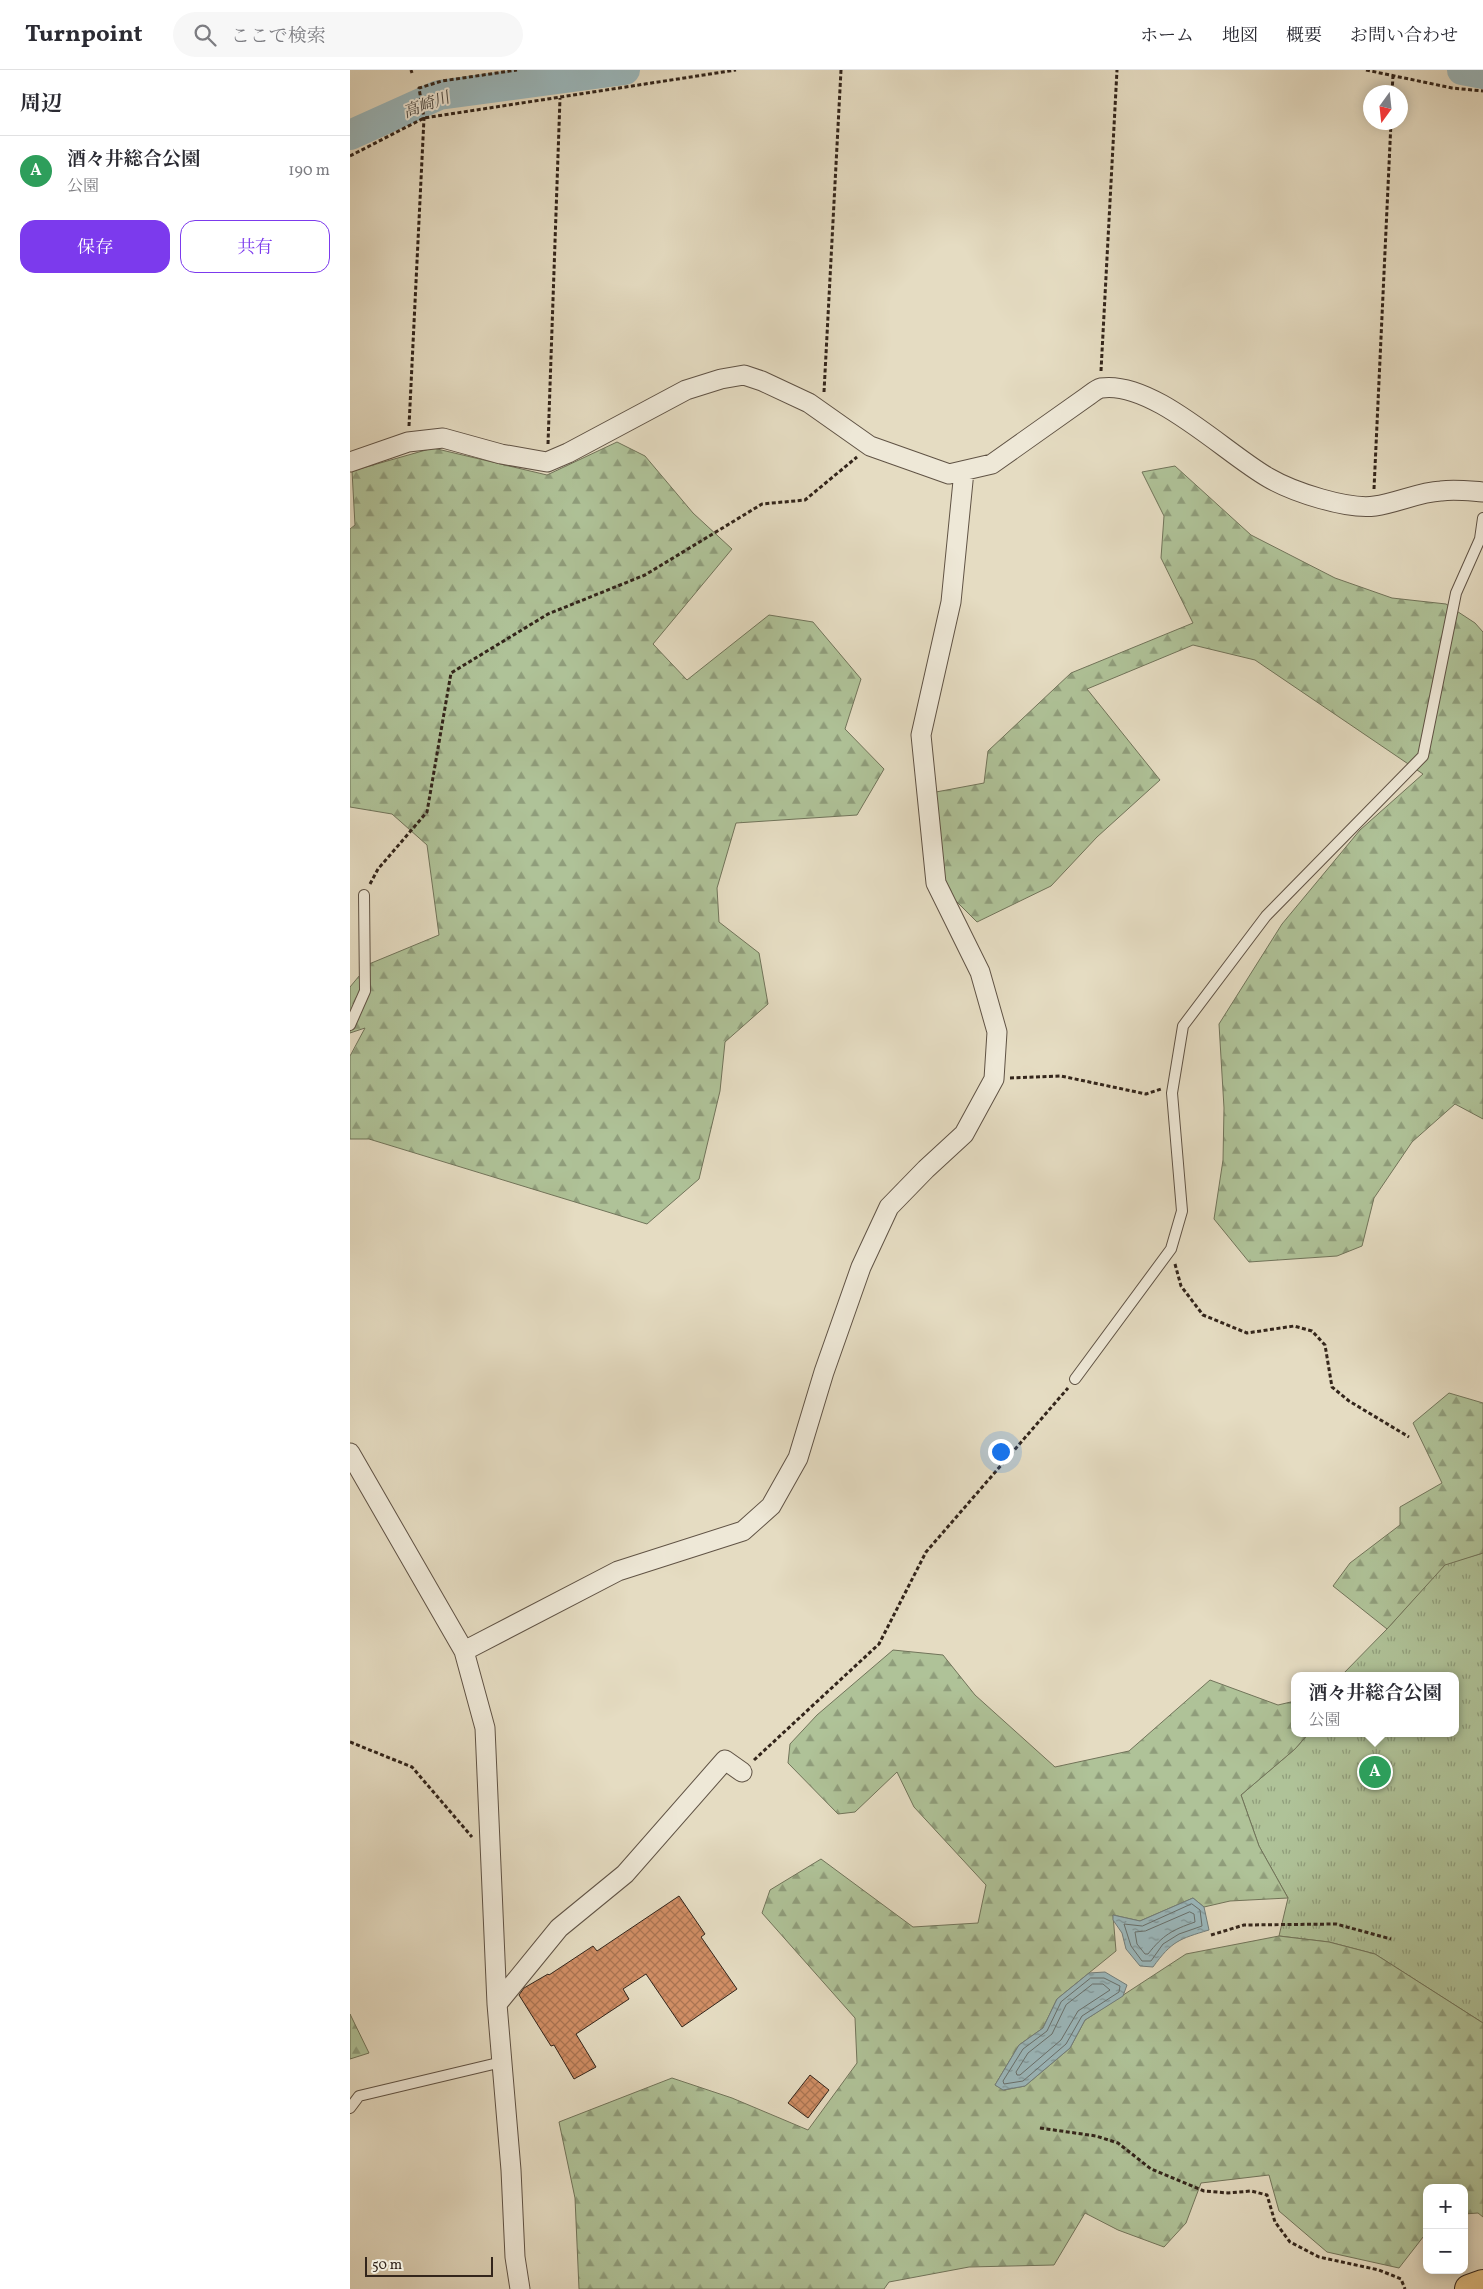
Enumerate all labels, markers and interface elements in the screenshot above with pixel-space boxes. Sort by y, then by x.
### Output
search box [173,12,523,57]
text: Turnpoint [25,18,143,52]
icon: search [191,21,219,49]
text: ここで検索 [231,24,326,50]
text: ホーム [1140,24,1194,49]
text: 地図 [1222,24,1258,49]
text: 概要 [1286,24,1322,49]
text: お問い合わせ [1350,24,1458,49]
north arrow [1363,85,1408,130]
water label: 高崎川 [400,87,455,124]
text: 周辺 [20,90,62,119]
text: 酒々井総合公園 [67,147,200,173]
text: A [30,160,42,182]
text: 190 m [288,160,330,182]
text: 公園 [67,176,99,198]
button: 保存 [20,220,170,273]
button: 共有 [180,220,330,273]
your location [988,1439,1014,1465]
popup [1291,1672,1459,1737]
text: 酒々井総合公園 [1308,1681,1442,1707]
text: 公園 [1308,1710,1341,1732]
pin: A [1359,1753,1391,1791]
map controls [1423,2184,1468,2274]
button: + [1423,2184,1468,2229]
button: − [1423,2229,1468,2274]
scale bar [365,2254,492,2277]
text: 50 m [372,2256,402,2275]

